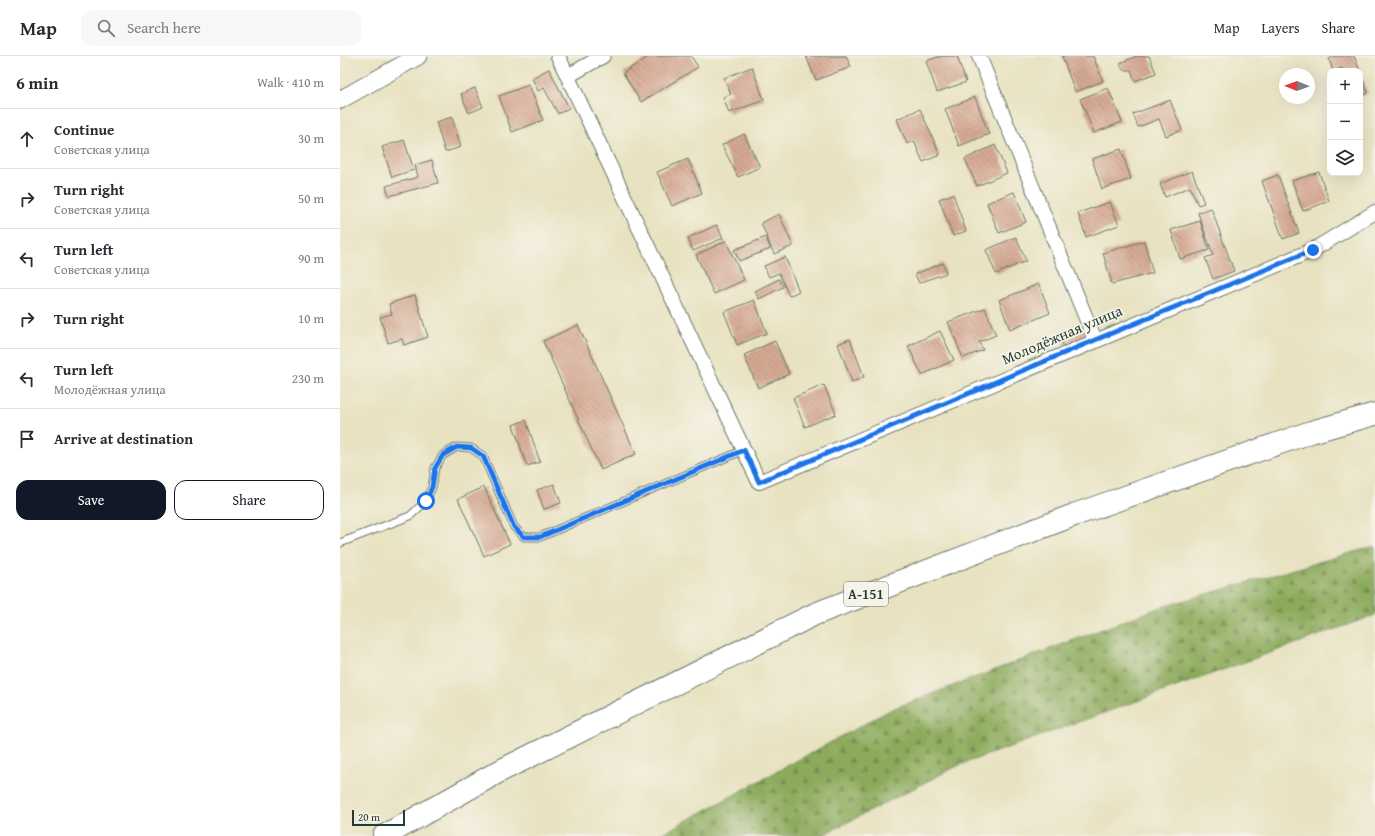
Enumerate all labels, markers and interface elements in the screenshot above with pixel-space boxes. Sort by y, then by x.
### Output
search box [81,10,361,46]
text: Map [20,14,57,42]
icon: search [95,17,117,39]
text: Search here [127,17,201,38]
text: Map [1214,18,1240,38]
text: Layers [1262,18,1300,38]
text: Share [1322,18,1355,38]
north arrow [1279,68,1315,104]
map controls [1327,68,1363,176]
button: + [1327,68,1363,104]
text: 6 min [16,70,58,95]
text: Walk · 410 m [257,73,324,92]
button: − [1327,104,1363,140]
text: Continue [54,119,115,140]
icon: ahead [16,128,38,150]
text: 30 m [298,129,324,148]
text: Советская улица [54,140,150,159]
button: layers [1327,140,1363,176]
text: Turn right [54,179,125,200]
icon: right [16,188,38,210]
text: 50 m [298,189,324,208]
text: Советская улица [54,200,150,219]
text: Turn left [54,239,113,260]
route end [1304,241,1322,259]
icon: left [16,248,38,270]
text: 90 m [298,249,324,268]
text: Советская улица [54,260,150,279]
street label: Молодёжная улица [998,299,1126,369]
icon: right [16,308,38,330]
text: Turn right [54,308,125,329]
text: 10 m [298,309,324,328]
text: Turn left [54,359,113,380]
icon: left [16,368,38,390]
text: 230 m [292,369,324,388]
text: Молодёжная улица [54,380,166,399]
icon: arrive [16,428,38,450]
text: Arrive at destination [54,428,193,449]
button: Save [16,480,166,520]
button: Share [174,480,324,520]
route start [417,492,435,510]
road number: А-151 [844,582,888,606]
scale bar [352,808,405,827]
text: 20 m [358,809,380,825]

